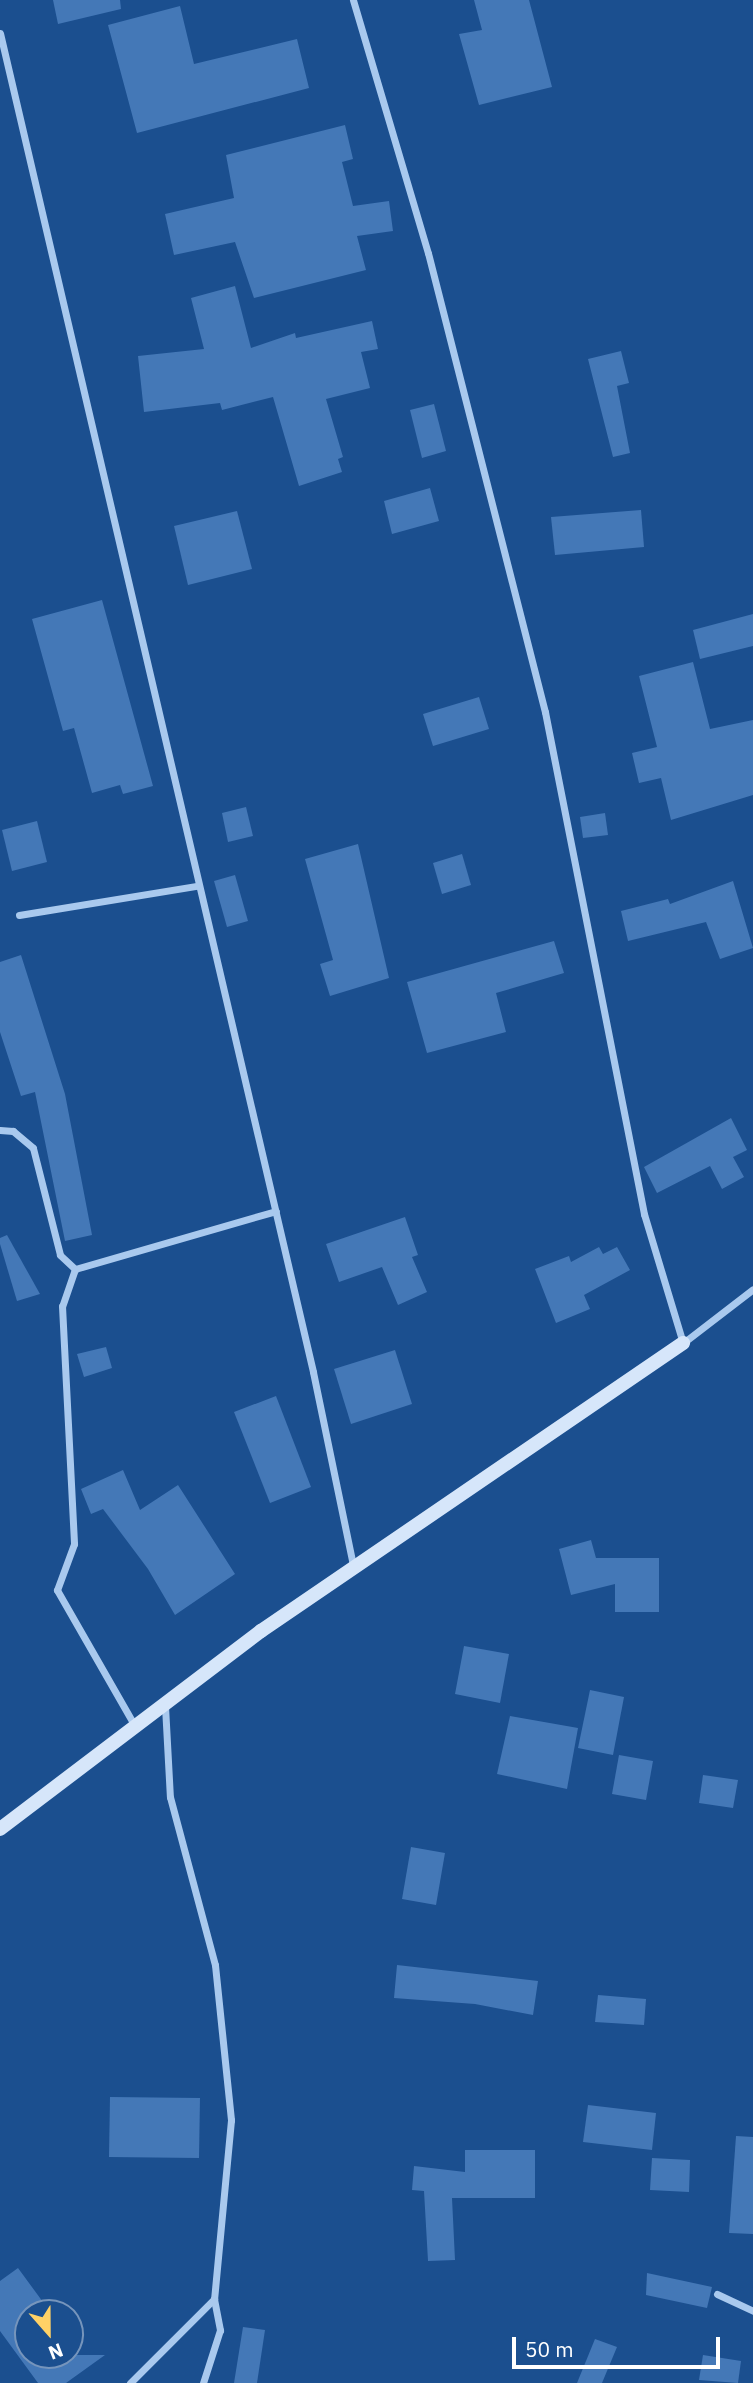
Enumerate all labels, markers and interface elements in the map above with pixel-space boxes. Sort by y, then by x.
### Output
north arrow [14,2299,84,2369]
scale bar [515,2324,723,2368]
text: 50 m [525,2335,574,2363]
text: N [45,2338,67,2365]

